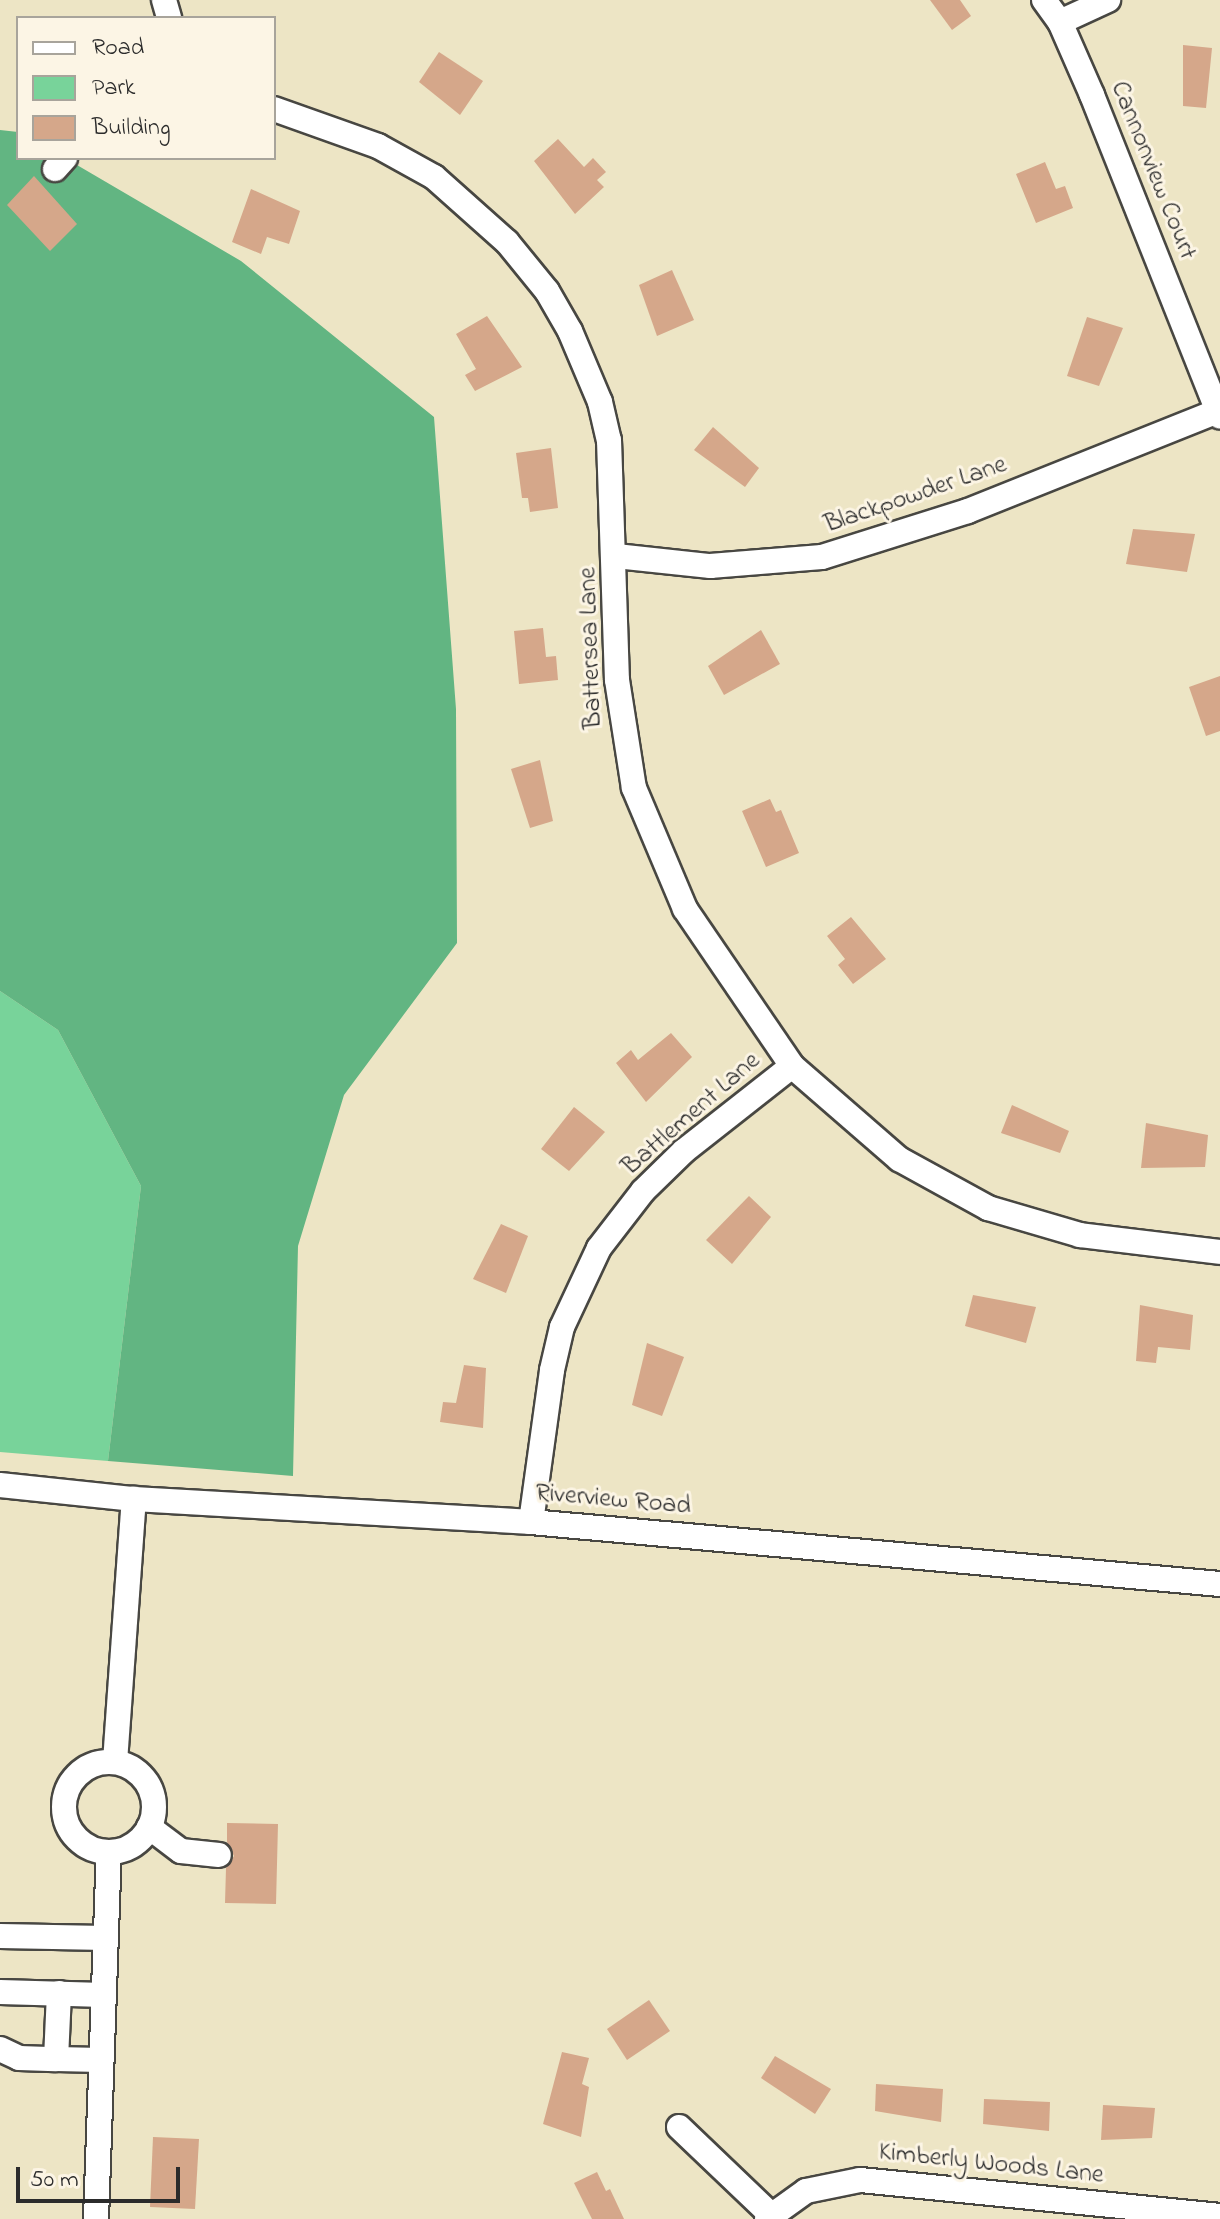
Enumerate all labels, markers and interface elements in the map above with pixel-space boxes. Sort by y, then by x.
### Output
legend [16,16,276,160]
text: Road [92,31,144,66]
text: Park [92,71,135,106]
street label: Cannonview Court [1102,77,1202,265]
text: Building [92,111,171,146]
street label: Blackpowder Lane [821,450,1011,542]
street label: Battersea Lane [574,566,610,730]
street label: Battlement Lane [616,1046,768,1184]
street label: Riverview Road [534,1479,692,1523]
street label: Kimberly Woods Lane [877,2138,1105,2192]
scale bar [20,2151,184,2201]
text: 50 m [30,2163,79,2198]

